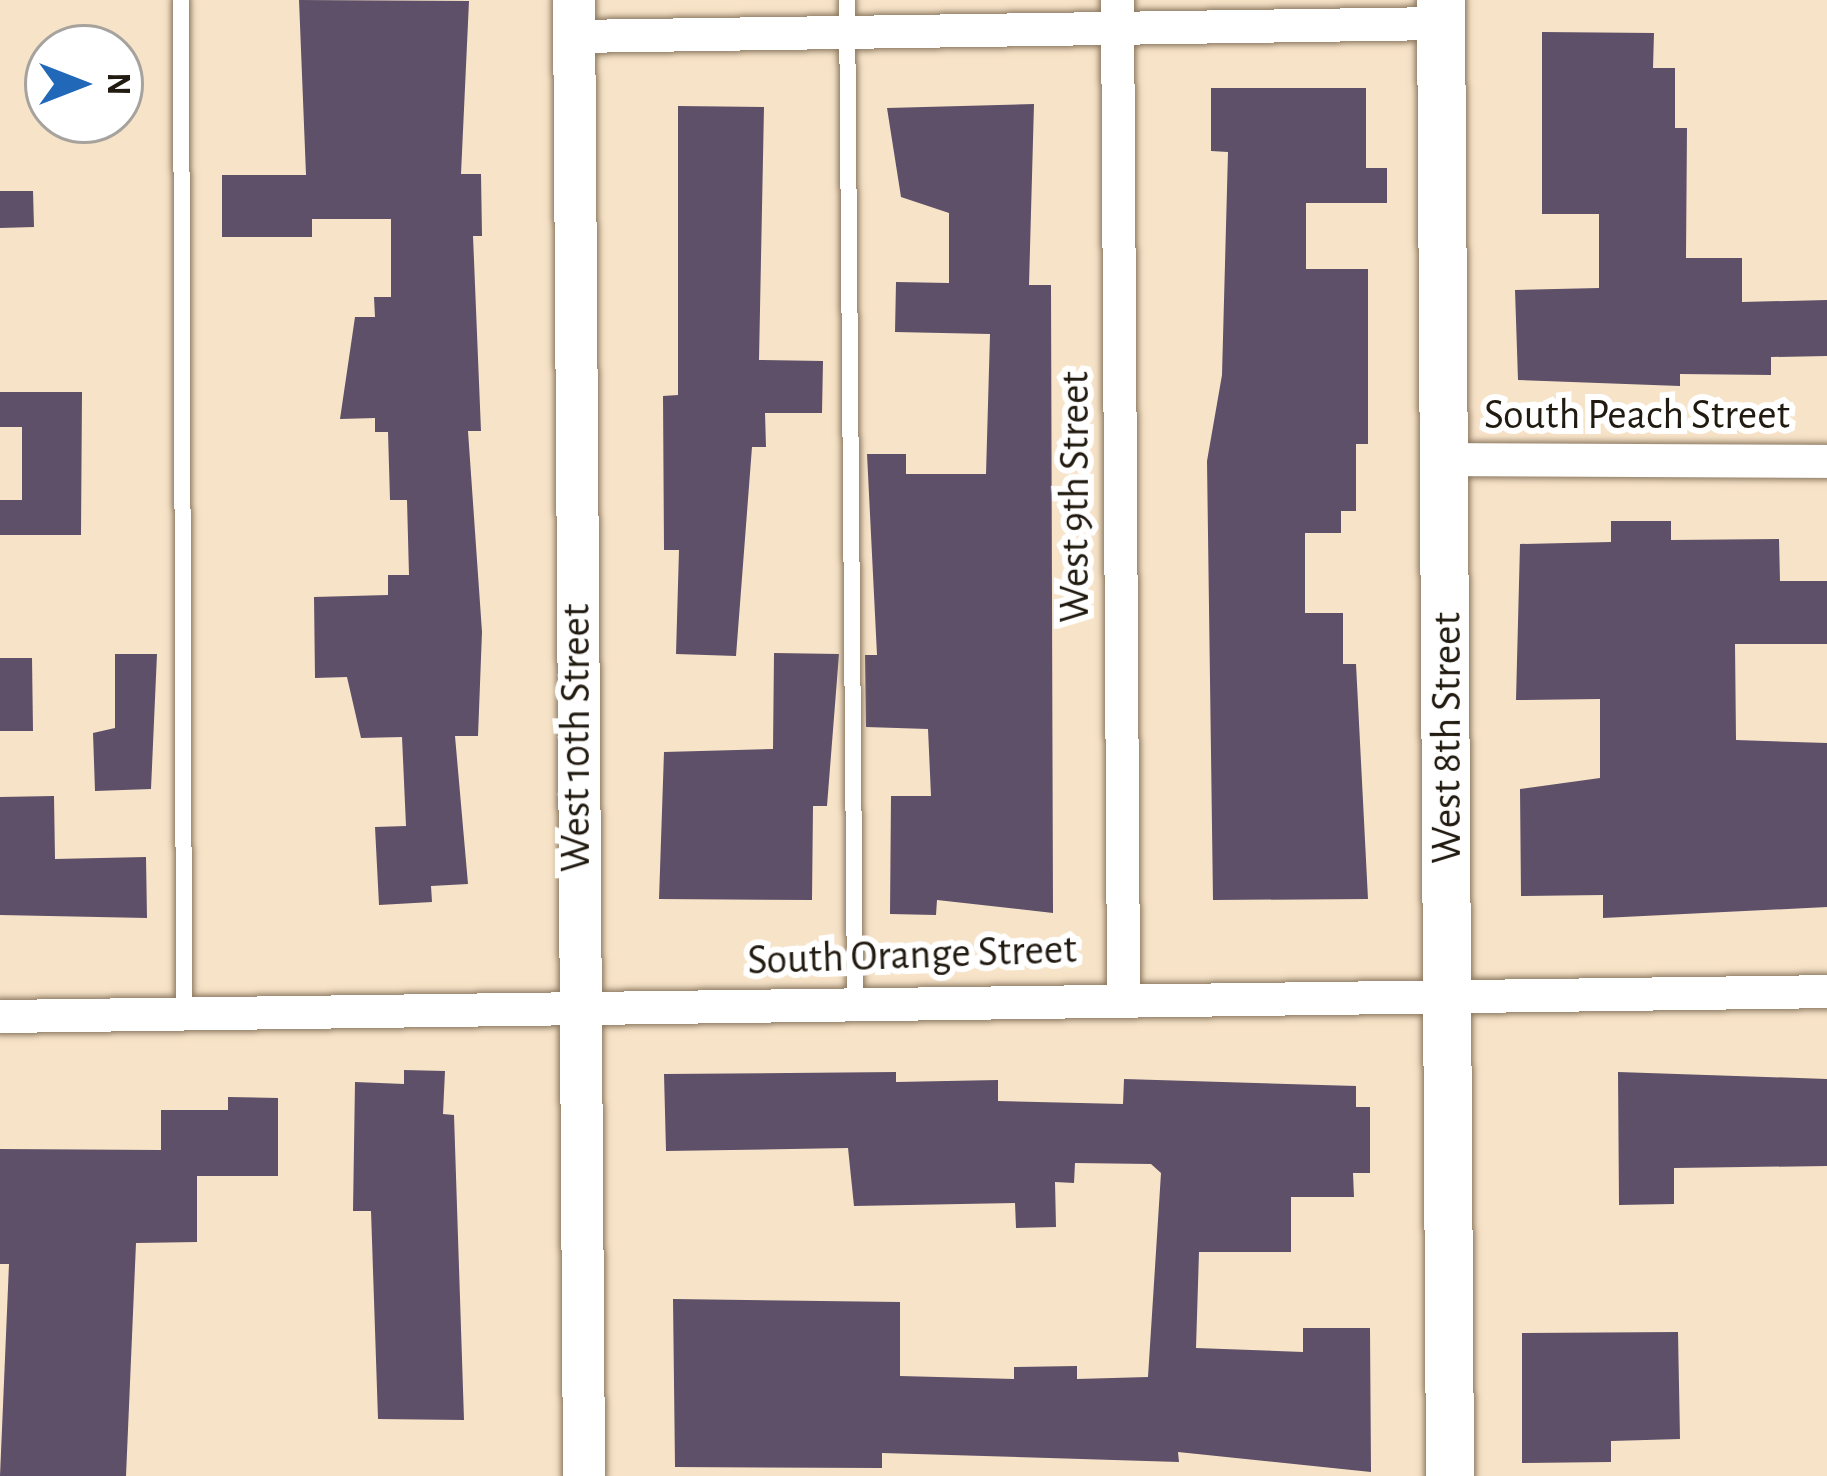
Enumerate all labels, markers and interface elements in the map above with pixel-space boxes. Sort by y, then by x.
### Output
north arrow [24,24,144,144]
text: N [101,73,134,95]
street label: West 9th Street [1050,371,1100,623]
street label: South Peach Street [1484,390,1790,440]
street label: West 10th Street [551,604,601,872]
street label: West 8th Street [1422,612,1472,864]
street label: South Orange Street [747,924,1077,986]

